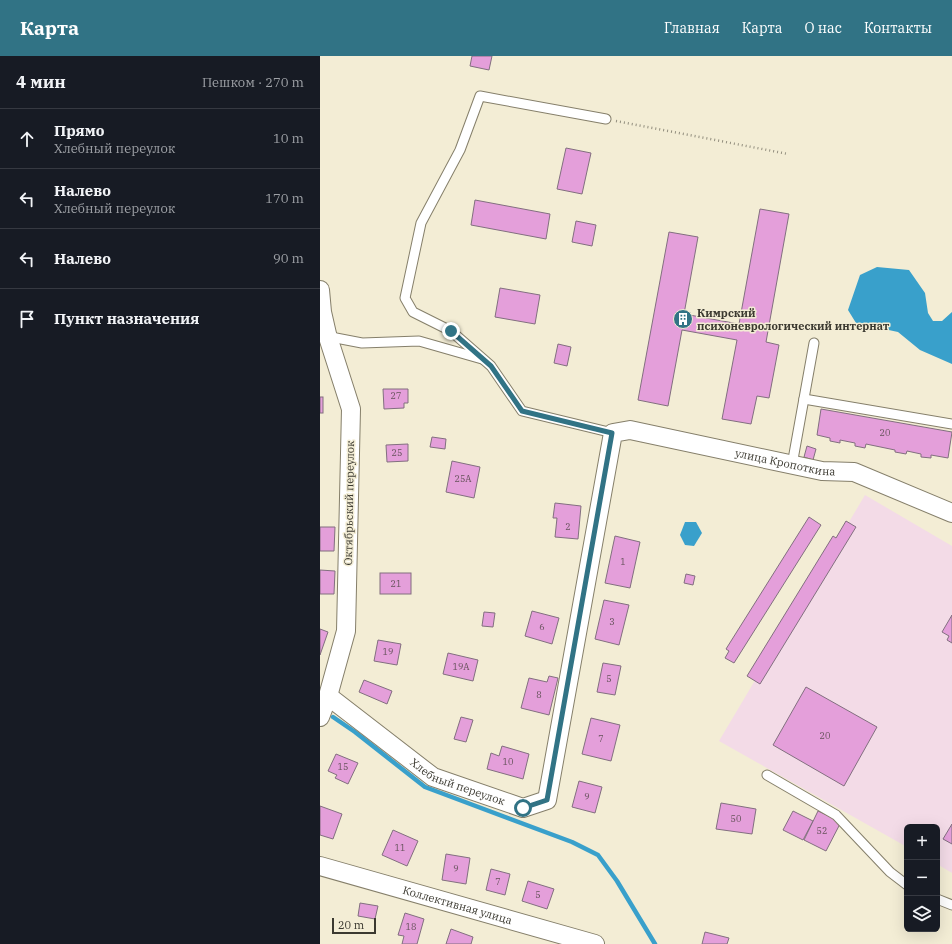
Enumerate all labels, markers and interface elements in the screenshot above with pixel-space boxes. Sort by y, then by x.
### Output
text: Карта [20,16,79,40]
text: Главная [664,19,720,37]
text: Карта [742,19,783,37]
text: О нас [805,19,842,37]
text: Контакты [864,19,932,37]
text: 4 мин [16,71,66,93]
text: Пешком · 270 m [202,74,304,91]
text: Прямо [54,121,105,140]
icon: ahead [16,128,38,150]
text: 10 m [273,130,304,147]
text: Хлебный переулок [54,140,175,157]
text: Налево [54,181,111,200]
icon: left [16,188,38,210]
text: 170 m [265,190,304,207]
text: Хлебный переулок [54,200,175,217]
icon: left [16,248,38,270]
text: Налево [54,249,111,268]
text: 90 m [273,250,304,267]
place label: Кимрский психоневрологический интернат [697,306,890,333]
icon: arrive [16,308,38,330]
building icon: Кимрский психоневрологический интернат [672,308,694,330]
text: Пункт назначения [54,309,200,328]
route end [442,322,460,340]
house number: 27 [391,390,401,401]
house number: 20 [880,427,890,438]
street label: Октябрьский переулок [341,440,357,566]
street label: улица Кропоткина [734,446,836,478]
house number: 25 [392,447,402,458]
house number: 25А [455,473,472,484]
house number: 2 [565,521,571,532]
house number: 1 [620,556,626,567]
house number: 21 [391,578,401,589]
house number: 3 [609,616,615,627]
house number: 6 [539,621,545,632]
house number: 19 [383,646,393,657]
house number: 19А [453,661,470,672]
house number: 5 [606,673,612,684]
house number: 8 [536,689,542,700]
house number: 20 [820,730,830,741]
house number: 7 [598,733,604,744]
street label: Хлебный переулок [407,755,507,808]
house number: 10 [503,756,513,767]
house number: 15 [338,761,348,772]
house number: 9 [584,791,590,802]
route start [514,799,532,817]
house number: 50 [731,813,741,824]
map controls [904,824,940,932]
button: + [904,824,940,860]
house number: 52 [817,825,827,836]
house number: 11 [395,842,405,853]
button: − [904,860,940,896]
house number: 9 [453,863,459,874]
house number: 7 [495,876,501,887]
street label: Коллективная улица [401,883,514,927]
house number: 5 [535,889,541,900]
button: layers [904,896,940,932]
scale bar [332,916,376,935]
text: 20 m [338,918,364,932]
house number: 18 [406,921,416,932]

